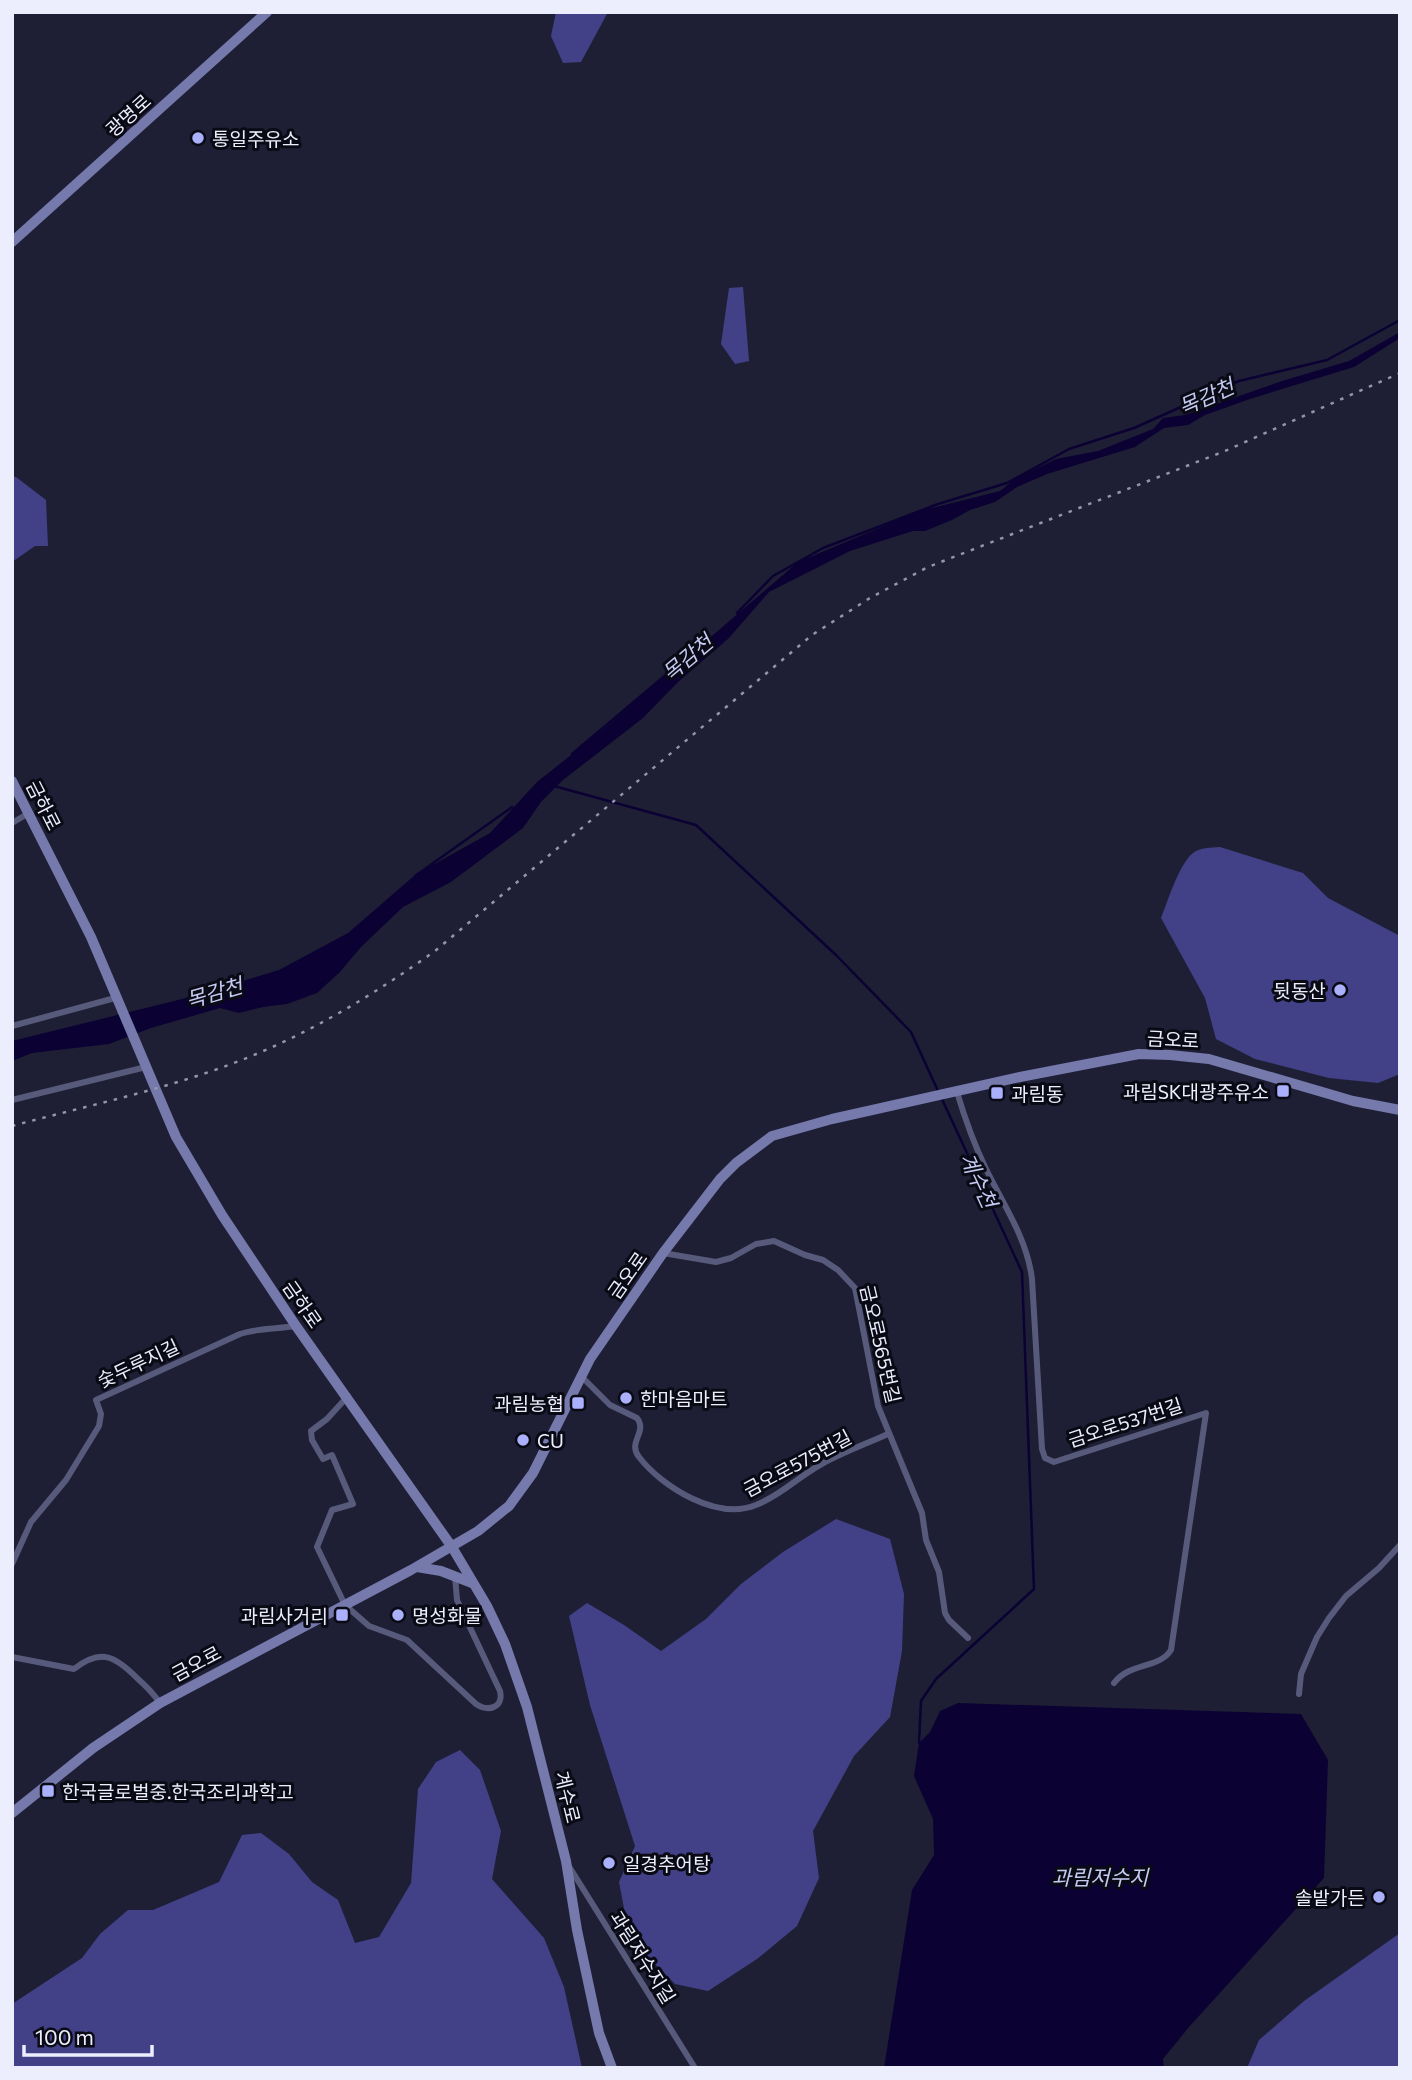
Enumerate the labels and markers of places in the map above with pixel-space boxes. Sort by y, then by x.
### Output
place label: 통일주유소 [212,127,299,150]
marker: 통일주유소 [190,130,206,146]
place label: 뒷동산 [1274,979,1326,1002]
marker: 뒷동산 [1332,982,1348,998]
place label: 과림SK대광주유소 [1123,1080,1269,1103]
place label: 과림동 [1011,1082,1063,1105]
marker: 과림SK대광주유소 [1275,1083,1291,1099]
marker: 과림동 [989,1085,1005,1101]
place label: 한마음마트 [640,1387,727,1410]
marker: 한마음마트 [618,1390,634,1406]
place label: 과림농협 [494,1392,564,1415]
marker: 과림농협 [570,1395,586,1411]
place label: CU [537,1429,564,1452]
marker: CU [515,1432,531,1448]
place label: 과림사거리 [241,1604,328,1627]
place label: 명성화물 [412,1604,482,1627]
marker: 과림사거리 [334,1607,350,1623]
marker: 명성화물 [390,1607,406,1623]
place label: 한국글로벌중.한국조리과학고 [62,1780,294,1803]
marker: 한국글로벌중.한국조리과학고 [40,1783,56,1799]
place label: 일경추어탕 [623,1852,711,1875]
marker: 일경추어탕 [601,1855,617,1871]
place label: 솔밭가든 [1295,1886,1365,1909]
marker: 솔밭가든 [1371,1889,1387,1905]

